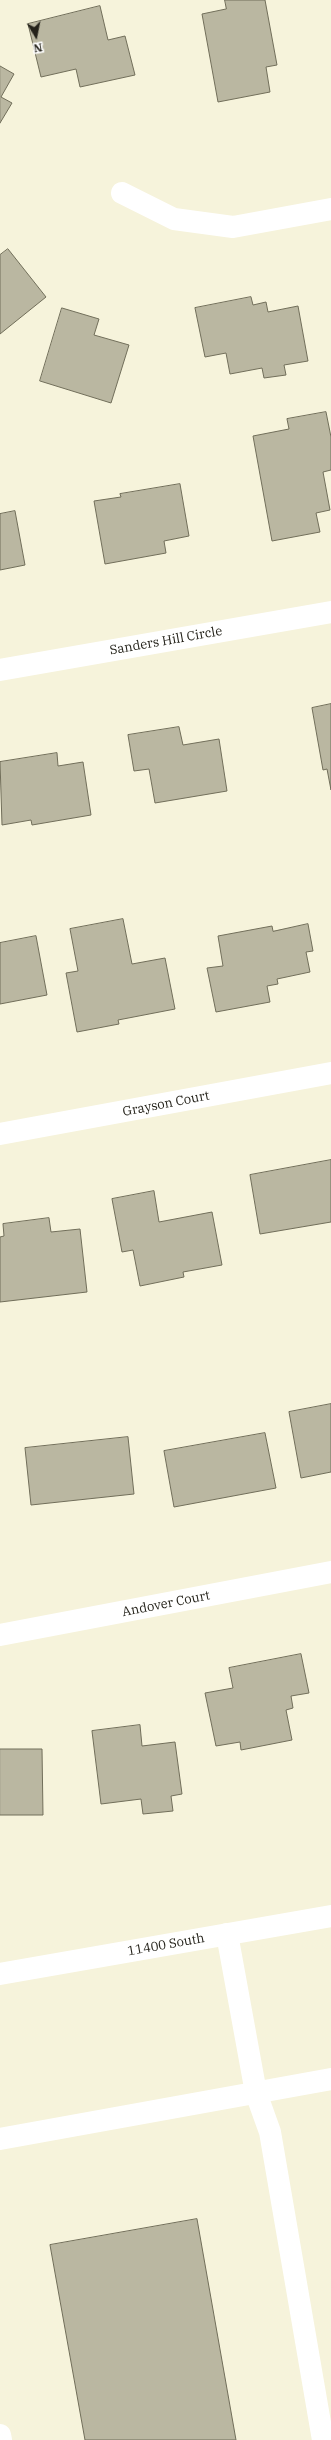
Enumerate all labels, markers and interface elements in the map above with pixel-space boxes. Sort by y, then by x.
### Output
north arrow [16,16,56,56]
text: N [33,40,44,55]
street label: Sanders Hill Circle [108,623,224,659]
street label: Grayson Court [121,1088,211,1120]
street label: Andover Court [121,1588,211,1620]
street label: 11400 South [126,1931,206,1959]

